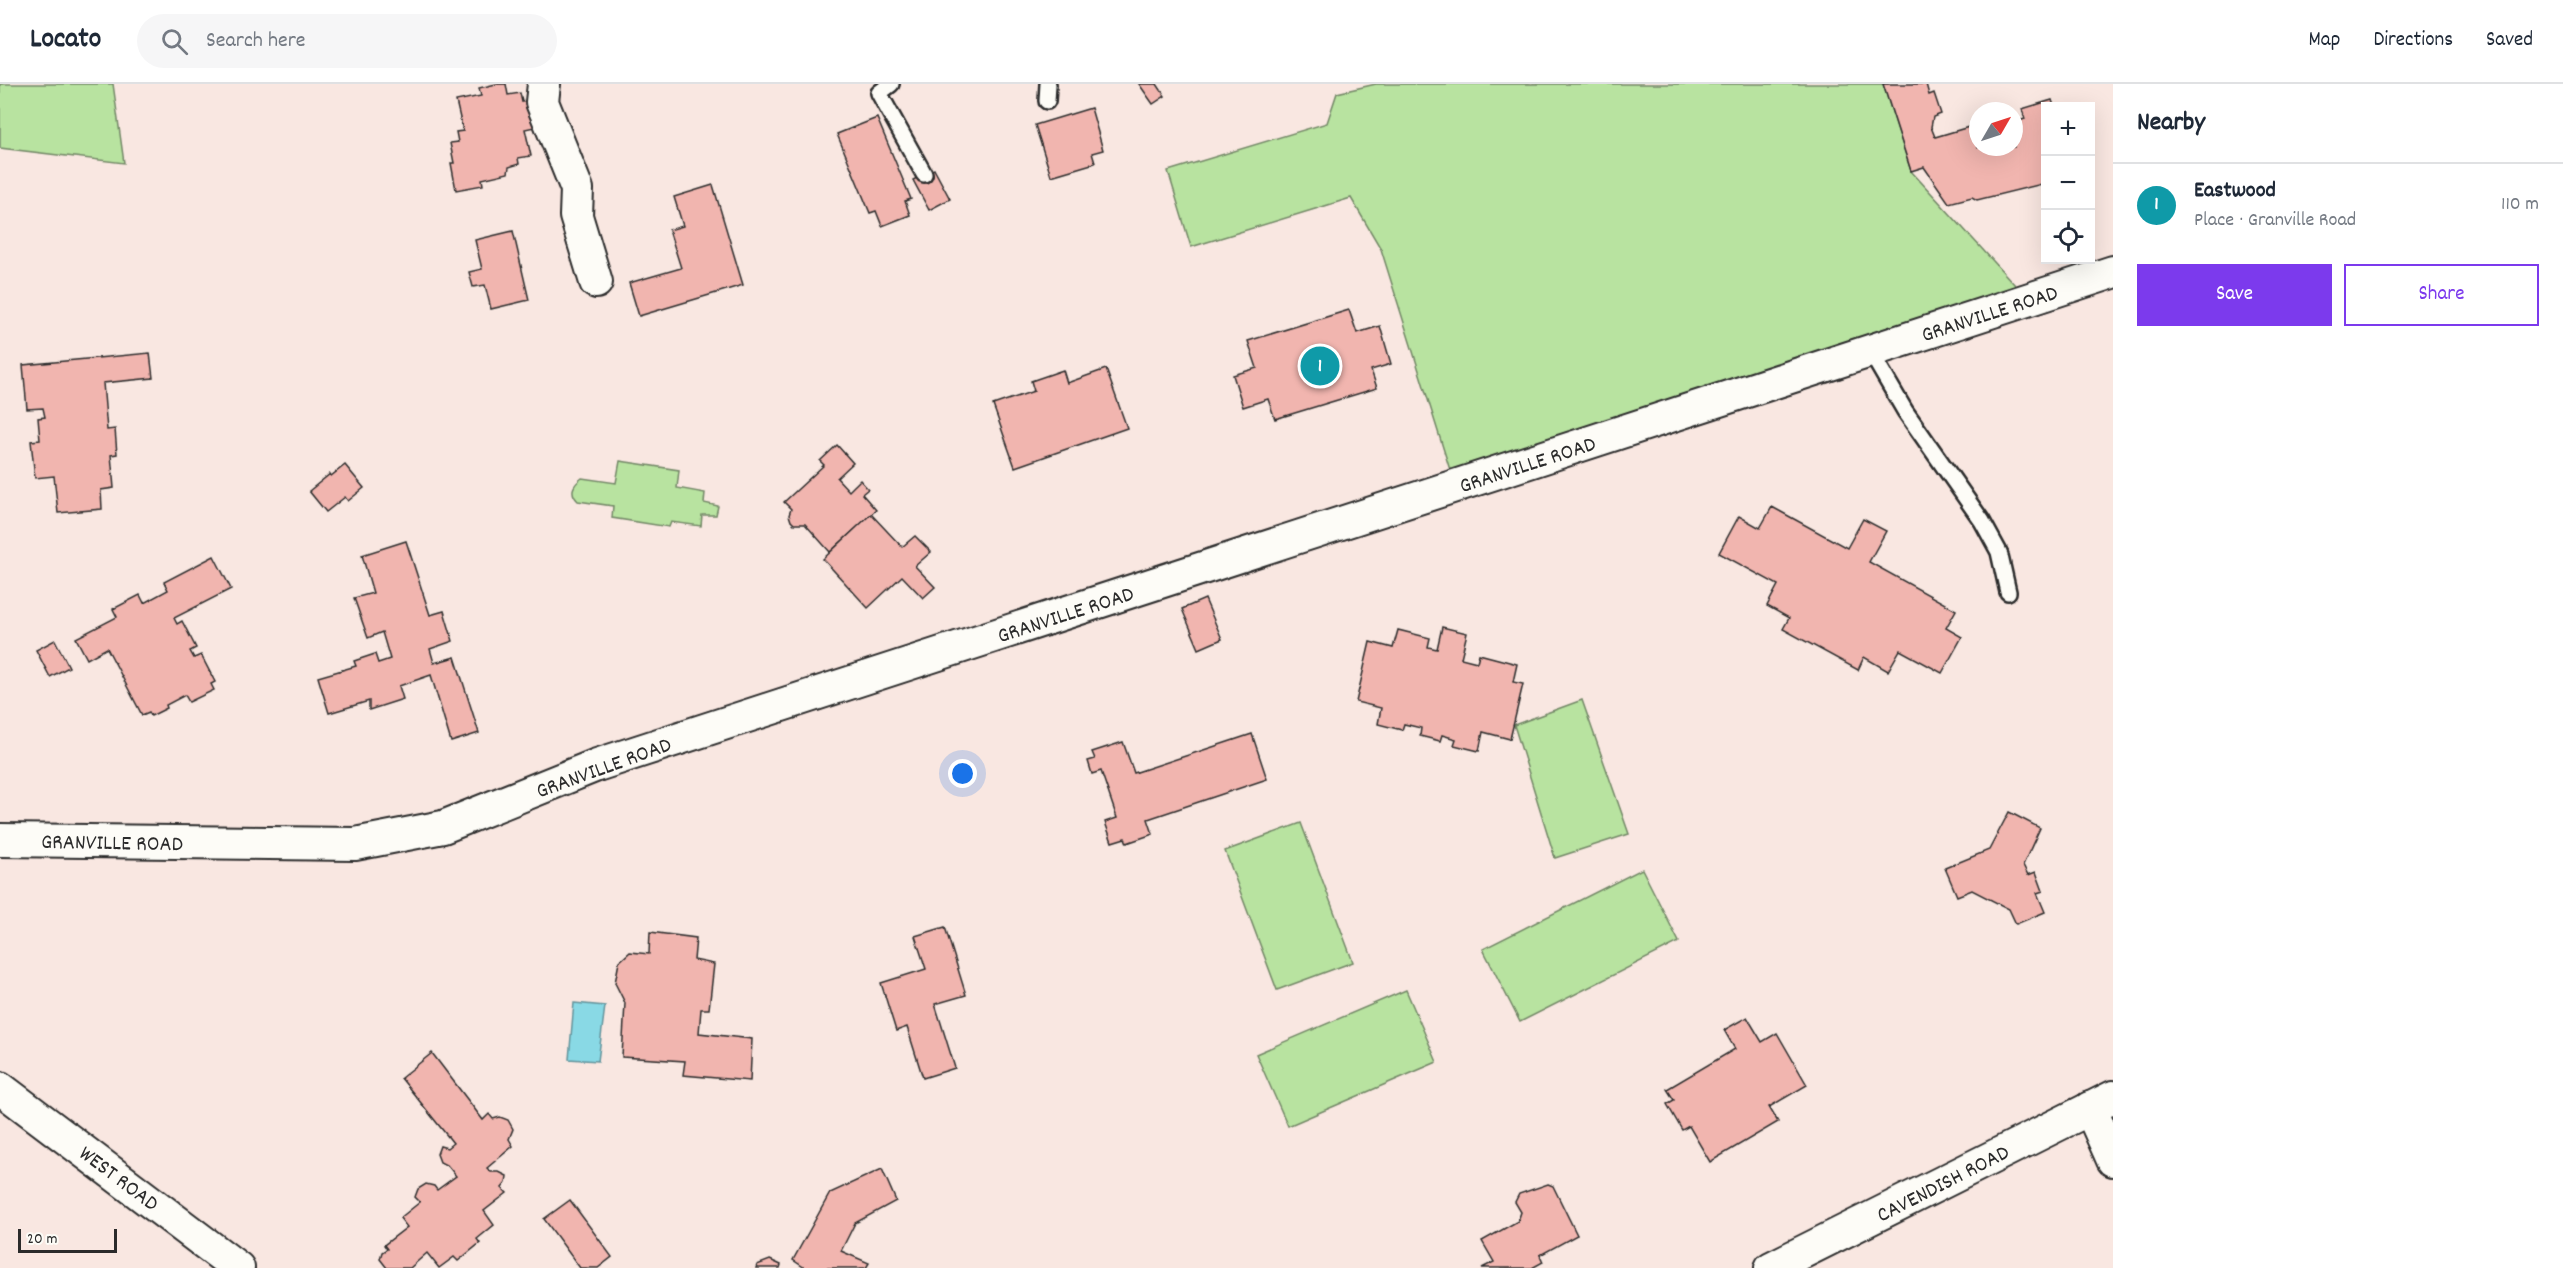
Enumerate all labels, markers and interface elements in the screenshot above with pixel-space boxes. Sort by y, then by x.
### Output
search box [137,14,557,68]
text: Locato [30,21,101,61]
icon: search [158,25,191,58]
text: Search here [206,26,306,57]
text: Map [2309,26,2340,56]
text: Directions [2373,26,2453,56]
text: Saved [2486,26,2533,56]
north arrow [1969,102,2023,156]
map controls [2041,102,2095,264]
button: + [2041,102,2095,156]
text: Nearby [2137,105,2205,142]
button: − [2041,156,2095,210]
text: Eastwood [2194,176,2276,207]
text: 1 [2154,191,2159,219]
text: 110 m [2501,191,2539,219]
text: Place · Granville Road [2194,207,2356,235]
button: locate [2041,210,2095,264]
button: Save [2137,264,2332,326]
button: Share [2344,264,2539,326]
street label: GRANVILLE ROAD [1918,279,2062,352]
pin: 1 [1300,344,1340,388]
street label: GRANVILLE ROAD [1456,430,1600,503]
street label: GRANVILLE ROAD [994,580,1138,653]
street label: GRANVILLE ROAD [532,730,676,808]
your location [948,759,977,788]
street label: GRANVILLE ROAD [41,828,183,861]
street label: CAVENDISH ROAD [1872,1138,2015,1232]
street label: WEST ROAD [71,1139,164,1220]
scale bar [18,1226,117,1254]
text: 20 m [27,1228,57,1251]

